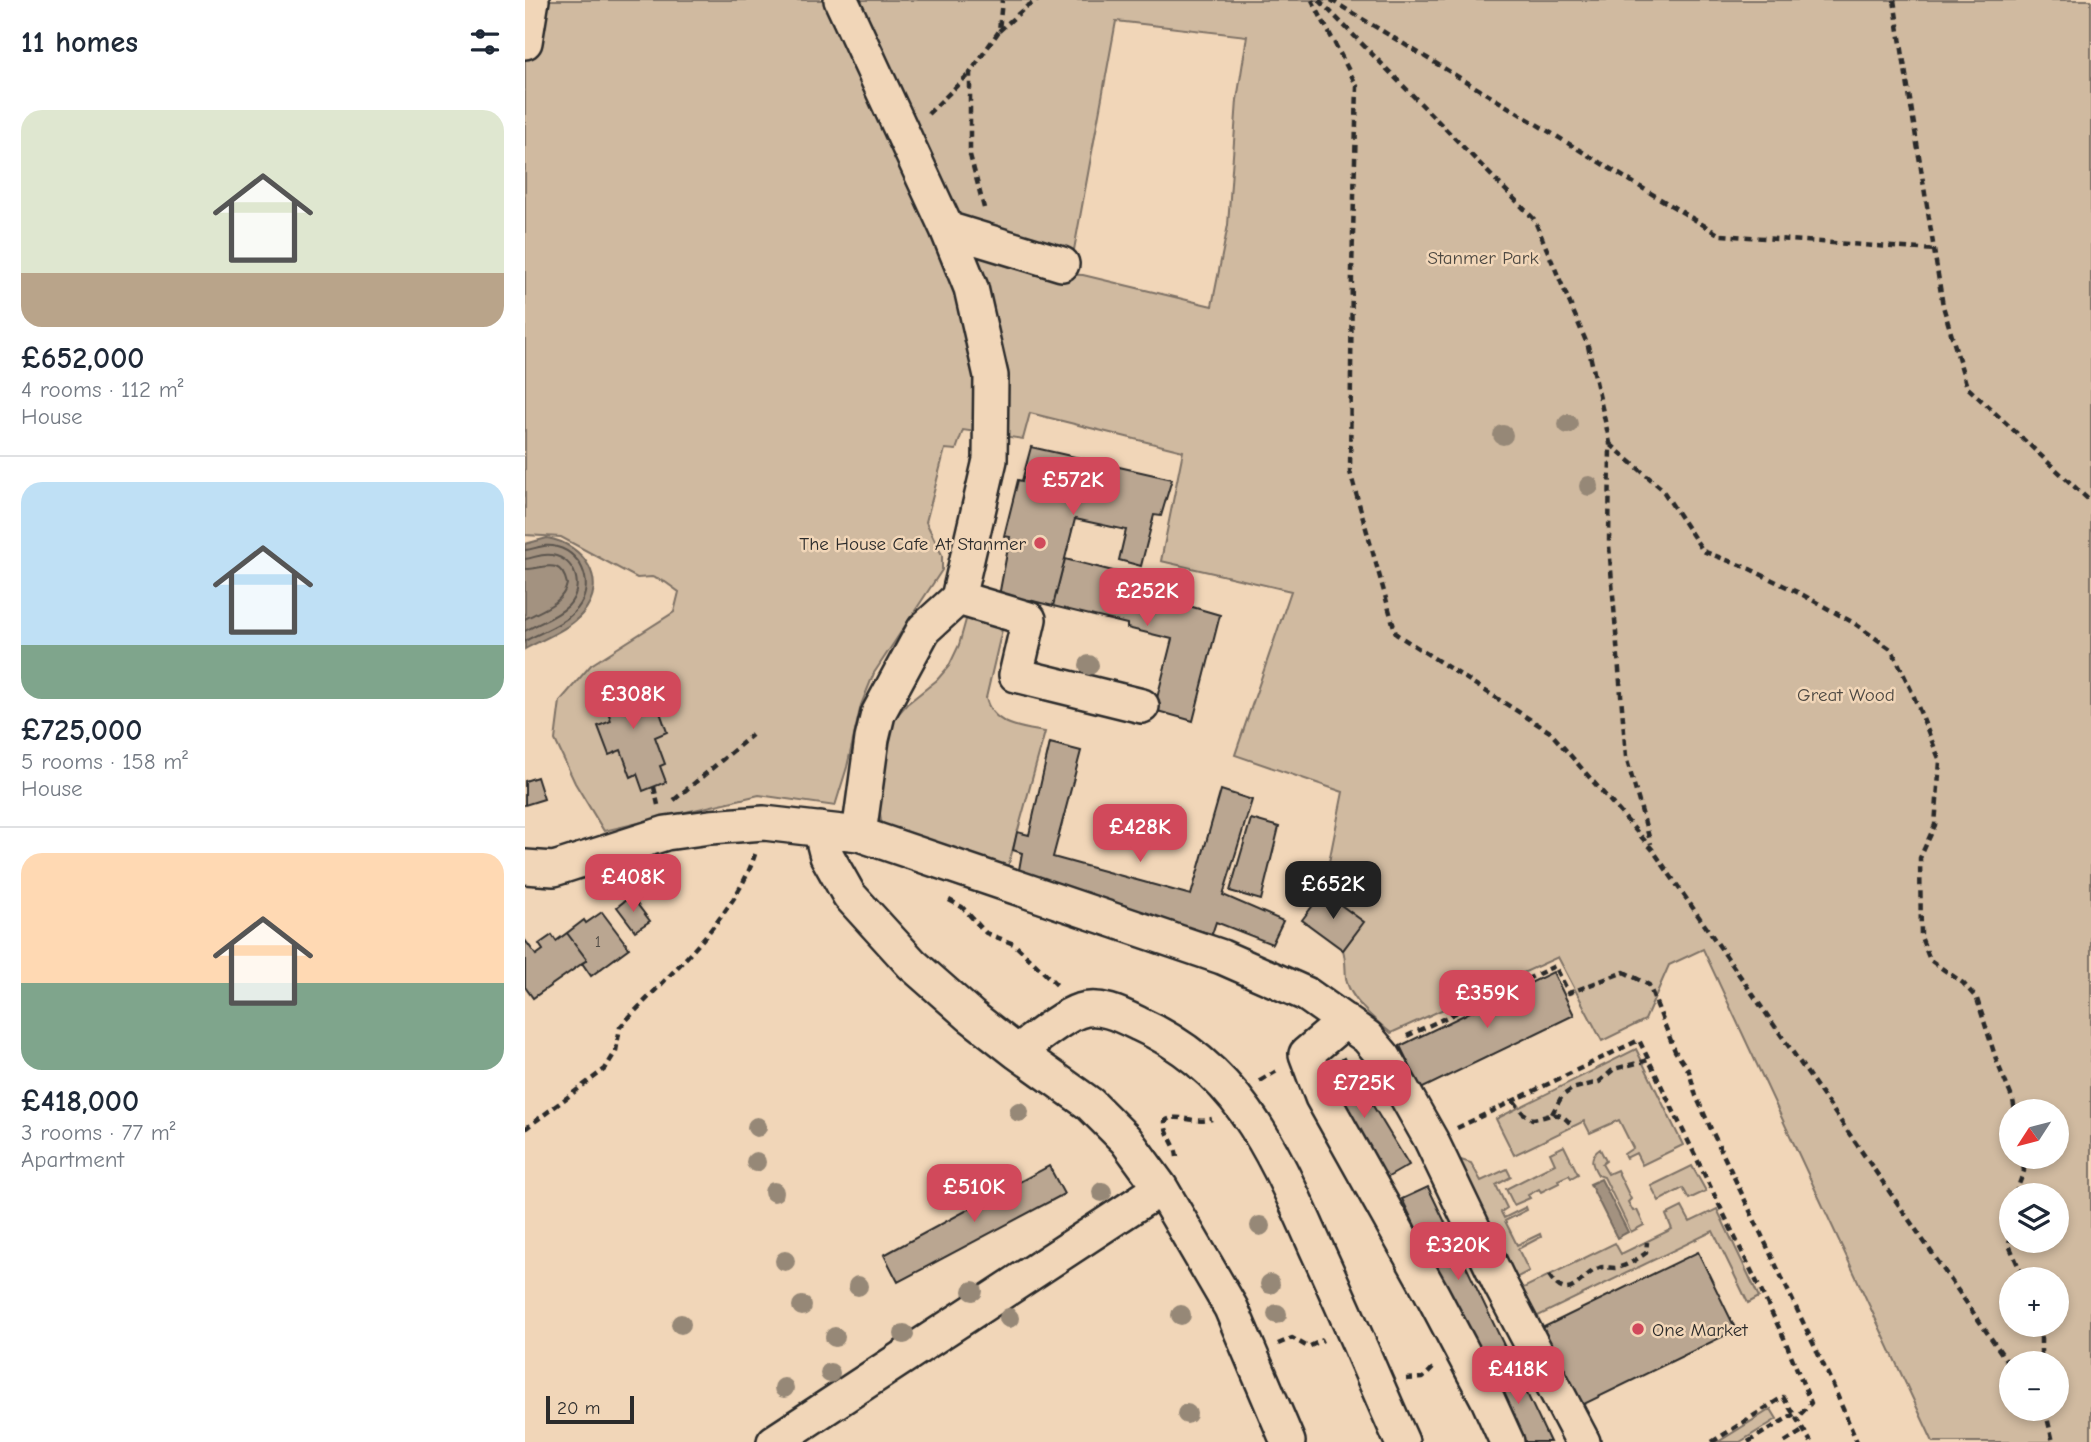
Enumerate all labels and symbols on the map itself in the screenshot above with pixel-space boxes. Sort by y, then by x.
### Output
park label: Stanmer Park [1427,247,1539,269]
pin: £572K [1024,458,1122,517]
place label: The House Cafe At Stanmer [799,533,1026,555]
marker: The House Cafe At Stanmer [1032,535,1048,551]
pin: £252K [1098,568,1196,628]
pin: £308K [584,672,682,731]
park label: Great Wood [1797,684,1895,706]
pin: £428K [1091,804,1189,864]
pin: £408K [584,855,682,914]
pin: £652K [1284,862,1382,921]
house number: 1 [595,933,601,951]
pin: £359K [1438,970,1536,1030]
pin: £725K [1315,1060,1413,1120]
north arrow [1999,1099,2069,1169]
pin: £510K [925,1164,1023,1224]
pin: £320K [1409,1222,1507,1282]
place label: One Market [1652,1319,1748,1341]
marker: One Market [1630,1321,1646,1337]
pin: £418K [1469,1346,1567,1406]
scale bar [546,1393,633,1425]

